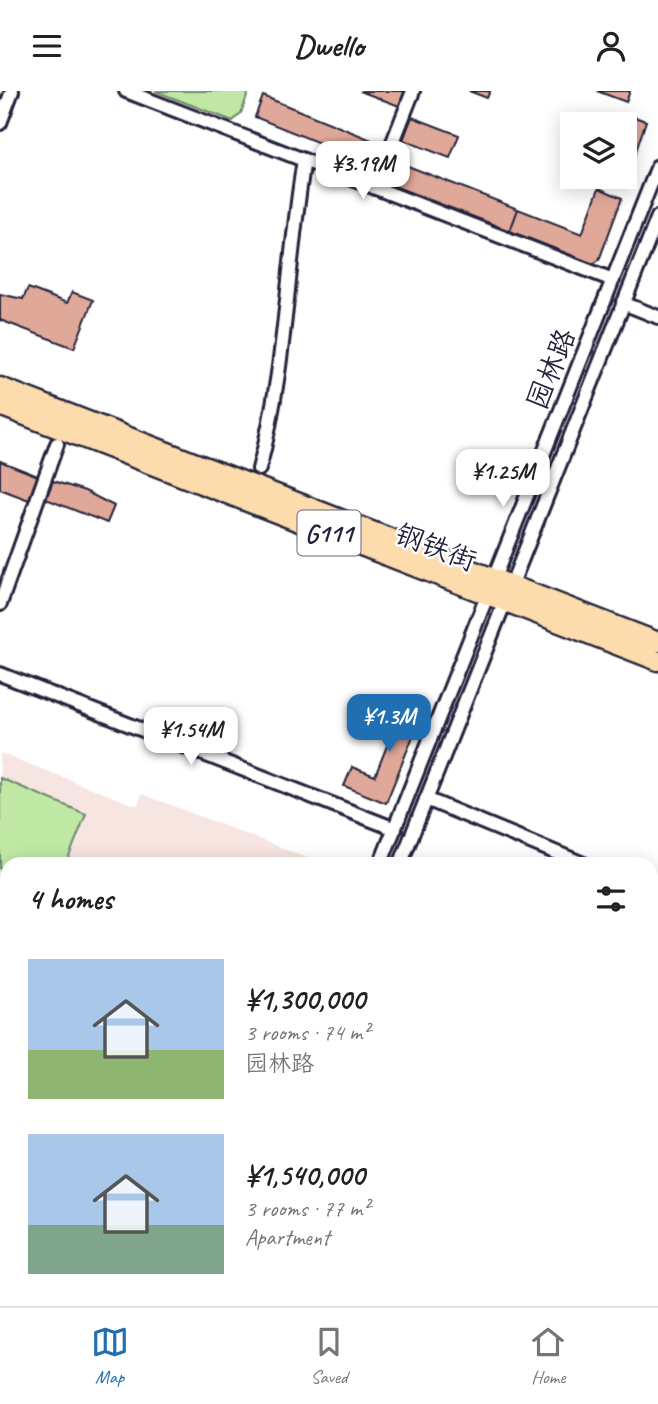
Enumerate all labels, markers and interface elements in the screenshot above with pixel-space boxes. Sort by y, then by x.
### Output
text: Dwello [294,25,364,66]
icon: menu [28,27,66,65]
icon: person [592,27,630,65]
map controls [560,112,637,189]
button: layers [560,112,637,189]
pin: ¥3.19M [306,141,420,201]
text: ¥3.19M [332,149,394,178]
street label: 园林路 [519,323,583,415]
pin: ¥1.25M [446,449,560,509]
text: ¥1.25M [472,457,534,486]
road number: G111 [298,511,360,555]
street label: 钢铁街 [391,516,481,578]
pin: ¥1.3M [340,695,438,754]
text: ¥1.3M [363,702,415,731]
pin: ¥1.54M [134,707,248,767]
text: ¥1.54M [160,715,222,744]
text: 4 homes [28,880,113,918]
icon: filters [592,880,630,918]
text: ¥1,300,000 [245,980,365,1018]
icon: home [84,987,168,1071]
text: 3 rooms · 74 m² [245,1018,369,1047]
text: 园林路 [245,1049,314,1078]
text: ¥1,540,000 [245,1156,364,1194]
icon: home [84,1162,168,1246]
text: 3 rooms · 77 m² [245,1194,369,1223]
text: Apartment [245,1223,330,1252]
tab: Map [91,1323,129,1389]
tab: Saved [310,1323,348,1389]
tab: Home [529,1323,567,1389]

